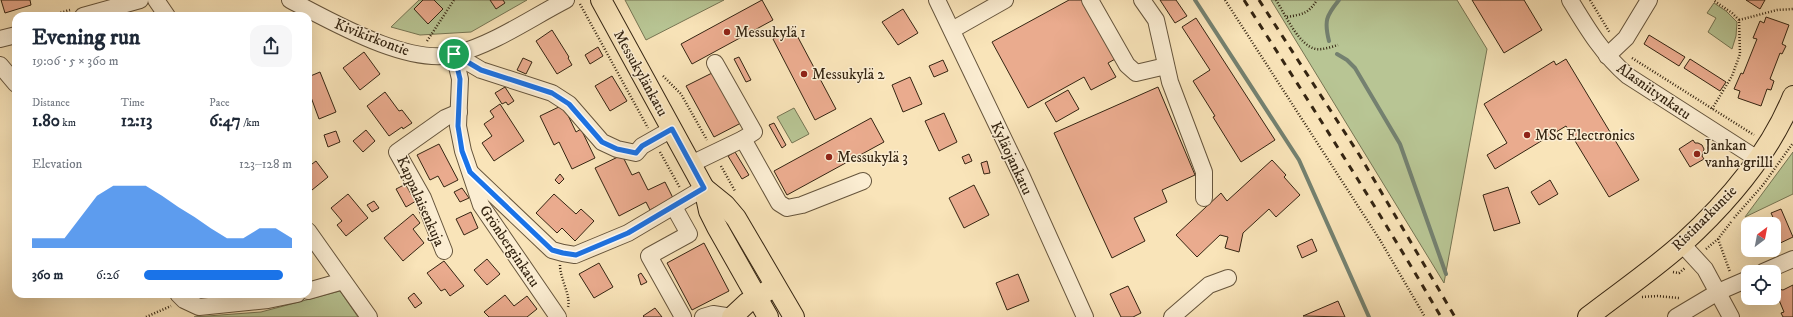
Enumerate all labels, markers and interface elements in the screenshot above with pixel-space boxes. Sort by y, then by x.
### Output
street label: Kivikirkontie [332,14,412,60]
place label: Messukylä 1 [735,23,806,42]
text: Evening run [32,24,140,51]
button: share [250,25,292,67]
street label: Messukylänkatu [609,27,672,120]
marker: Messukylä 1 [722,27,732,37]
pin [437,37,471,71]
icon: arrive [443,43,465,65]
text: 19:06 · 5 × 360 m [32,53,118,69]
street label: Alasniitynkatu [1613,59,1695,124]
place label: Messukylä 2 [812,65,885,84]
marker: Messukylä 2 [799,69,809,79]
text: Distance [32,96,70,110]
text: Time [121,96,145,110]
text: Pace [209,96,230,110]
text: 1.80 [32,110,60,132]
text: 12:13 [121,110,152,132]
text: 6:47 [209,110,241,132]
text: km [60,116,76,130]
text: /km [241,116,260,130]
street label: Kyläojankatu [986,119,1037,198]
place label: MSc Electronics [1535,126,1635,145]
marker: MSc Electronics [1522,130,1532,140]
place label: Jankan vanha grilli [1703,136,1773,172]
place label: Messukylä 3 [837,148,908,167]
marker: Jankan vanha grilli [1692,149,1702,159]
marker: Messukylä 3 [824,152,834,162]
street label: Kappalaisenkuja [392,153,449,250]
text: Elevation [32,156,82,172]
text: 123–128 m [239,156,292,172]
street label: Ristinarkuntie [1668,182,1741,255]
street label: Grönberginkatu [475,202,544,291]
north arrow [1741,217,1781,257]
map controls [1741,217,1781,305]
button: locate [1741,265,1781,305]
text: 360 m [32,267,63,283]
text: 6:26 [96,267,119,283]

